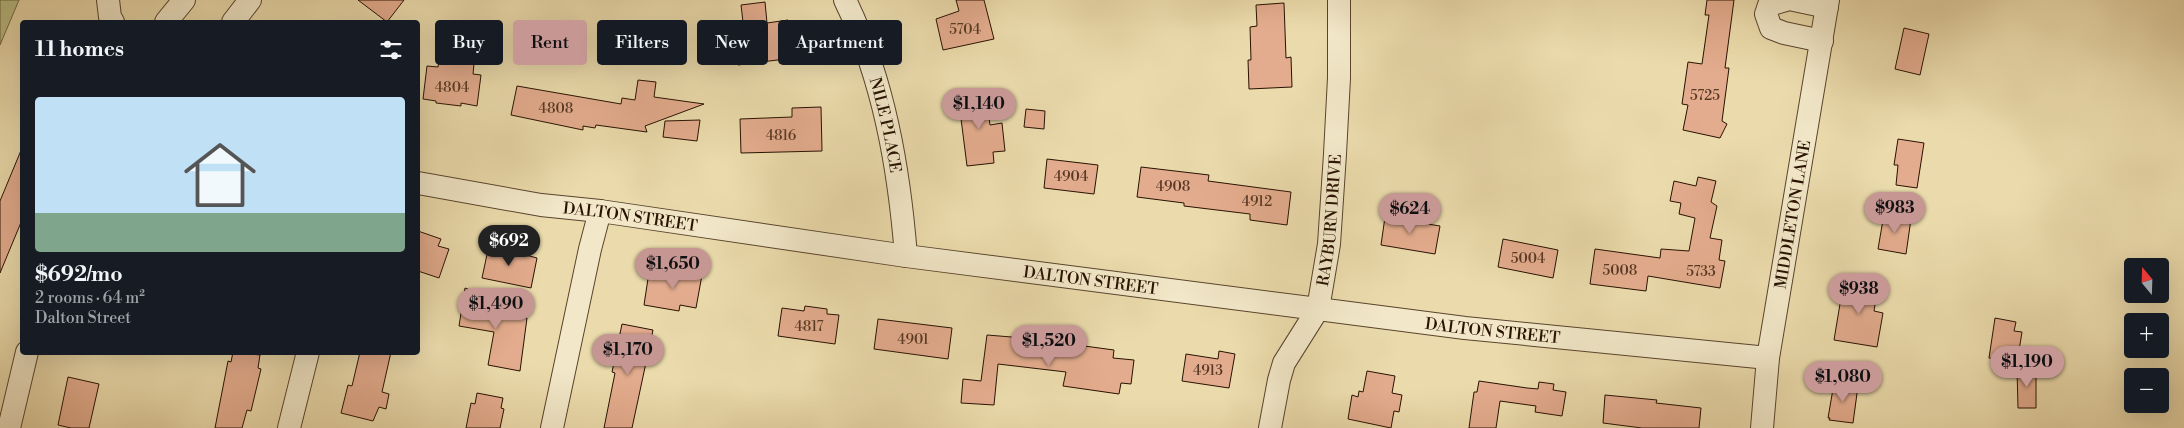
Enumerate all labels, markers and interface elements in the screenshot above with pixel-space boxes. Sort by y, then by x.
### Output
chip: Buy [435,20,503,65]
chip: Rent [513,20,587,65]
chip: Filters [597,20,687,65]
chip: New [697,20,768,65]
chip: Apartment [778,20,902,65]
house number: 5704 [949,21,981,39]
icon: filters [377,36,405,64]
text: 11 homes [35,37,124,63]
street label: NILE PLACE [865,75,905,174]
house number: 4804 [435,79,469,97]
house number: 5725 [1690,87,1720,105]
pin: $1,140 [938,88,1020,130]
text: $1,140 [953,94,1005,114]
house number: 4808 [539,100,573,118]
house number: 4816 [766,127,797,145]
icon: home [175,130,265,220]
street label: MIDDLETON LANE [1771,139,1815,290]
street label: RAYBURN DRIVE [1313,153,1346,288]
house number: 4904 [1054,168,1088,186]
house number: 4908 [1156,178,1190,196]
pin: $624 [1380,192,1440,235]
pin: $983 [1865,192,1925,234]
house number: 4912 [1242,193,1272,211]
street label: DALTON STREET [562,198,699,236]
text: $983 [1875,198,1915,218]
text: $624 [1390,199,1430,219]
pin: $692 [479,224,539,267]
text: $692 [489,231,529,251]
pin: $1,650 [632,248,714,290]
house number: 5004 [1511,250,1545,268]
text: $1,650 [646,254,700,274]
north arrow [2124,258,2169,302]
map controls [2124,258,2169,413]
text: $692/mo [35,262,123,288]
street label: DALTON STREET [1022,262,1159,299]
house number: 5008 [1603,262,1637,280]
house number: 5733 [1686,263,1716,281]
pin: $938 [1829,272,1889,315]
text: $938 [1839,279,1879,299]
text: 2 rooms · 64 m² [35,288,145,308]
pin: $1,490 [455,288,537,330]
text: $1,490 [469,294,523,314]
text: Dalton Street [35,308,131,328]
button: + [2124,313,2169,358]
street label: DALTON STREET [1424,314,1561,348]
house number: 4817 [795,318,824,336]
pin: $1,520 [1008,324,1090,367]
house number: 4901 [897,331,929,349]
text: $1,520 [1022,331,1076,351]
pin: $1,170 [587,334,669,376]
text: $1,170 [603,340,653,360]
pin: $1,190 [1986,346,2068,388]
text: $1,190 [2001,352,2053,372]
pin: $1,080 [1802,360,1884,403]
house number: 4913 [1193,362,1223,380]
text: $1,080 [1815,367,1871,387]
button: − [2124,368,2169,413]

